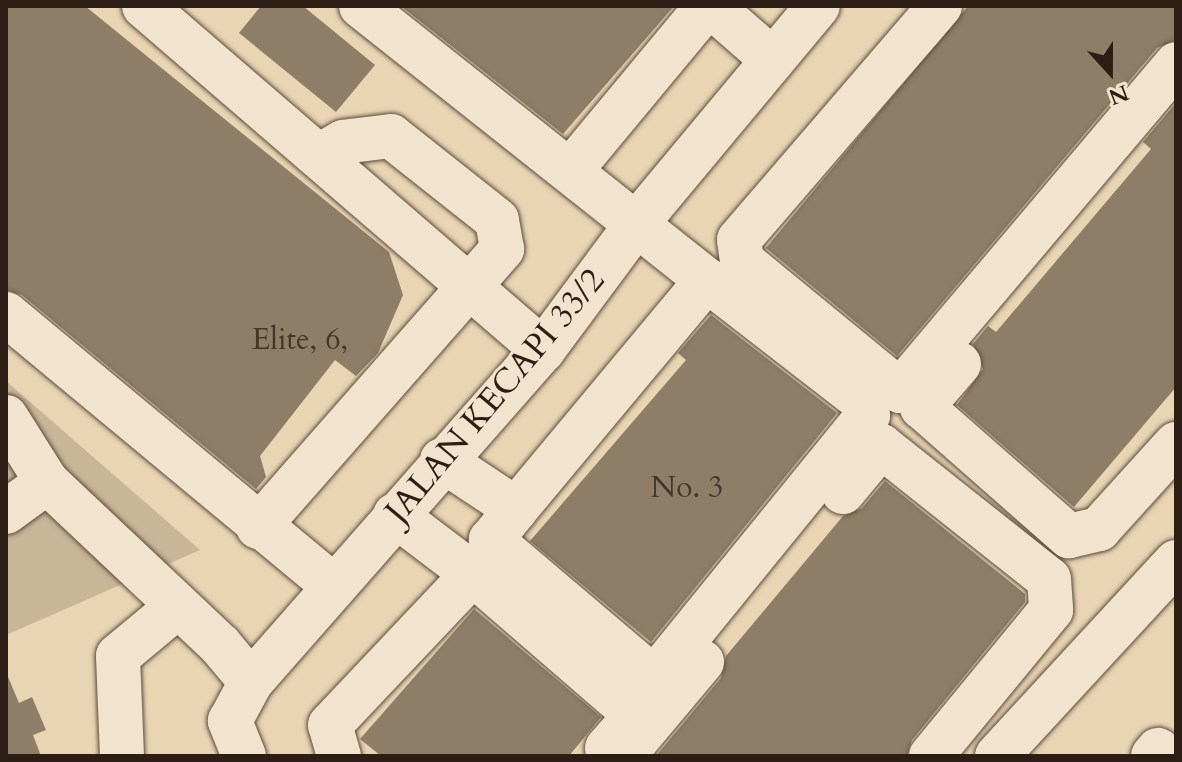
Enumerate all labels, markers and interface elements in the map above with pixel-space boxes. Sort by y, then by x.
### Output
north arrow [1070,32,1150,112]
text: N [1104,77,1133,112]
street label: JALAN KECAPI 33/2 [377,261,613,531]
house number: Elite, 6, [252,322,348,358]
house number: No. 3 [651,470,723,506]

